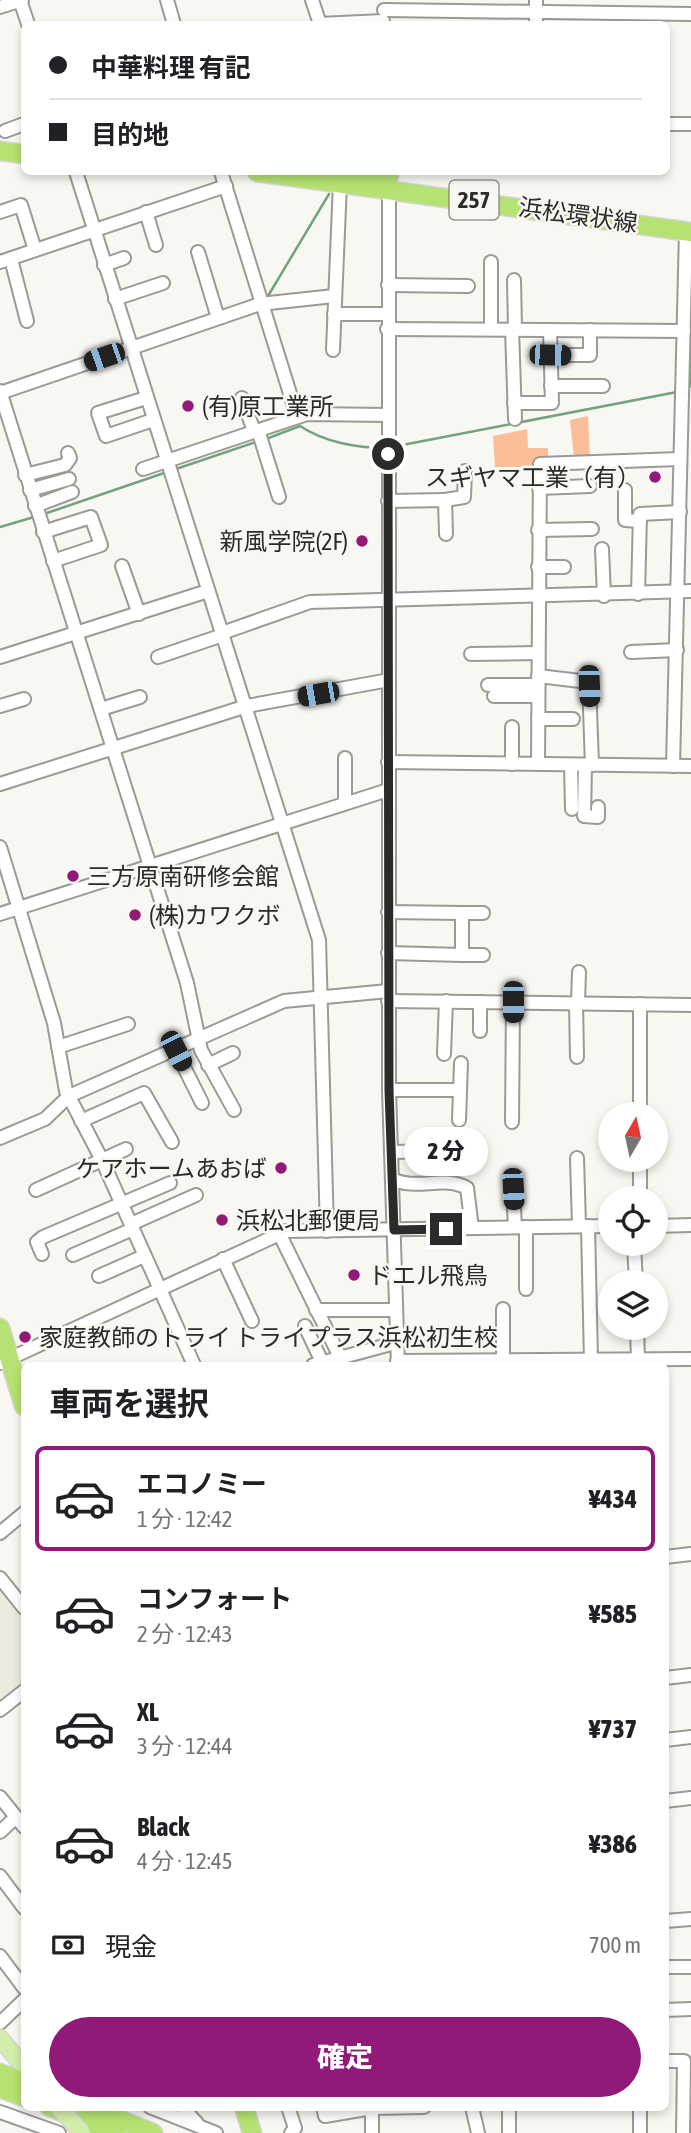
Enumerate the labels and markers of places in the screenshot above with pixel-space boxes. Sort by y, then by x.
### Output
place label: (有)原工業所 [202,393,334,420]
marker: (有)原工業所 [180,398,196,414]
place label: スギヤマ工業（有） [425,464,641,491]
marker: スギヤマ工業（有） [647,469,663,485]
place label: 新風学院(2F) [220,528,348,555]
marker: 新風学院(2F) [354,533,370,549]
place label: 三方原南研修会館 [87,863,279,890]
marker: 三方原南研修会館 [65,868,81,884]
place label: (株)カワクボ [149,902,281,929]
marker: (株)カワクボ [127,907,143,923]
place label: ケアホームあおば [76,1155,267,1182]
marker: ケアホームあおば [273,1160,289,1176]
place label: 浜松北郵便局 [236,1207,380,1234]
marker: 浜松北郵便局 [214,1212,230,1228]
place label: ドエル飛鳥 [368,1262,488,1289]
marker: ドエル飛鳥 [346,1267,362,1283]
place label: 家庭教師のトライ トライプラス浜松初生校 [39,1324,498,1351]
marker: 家庭教師のトライ トライプラス浜松初生校 [17,1329,33,1345]

